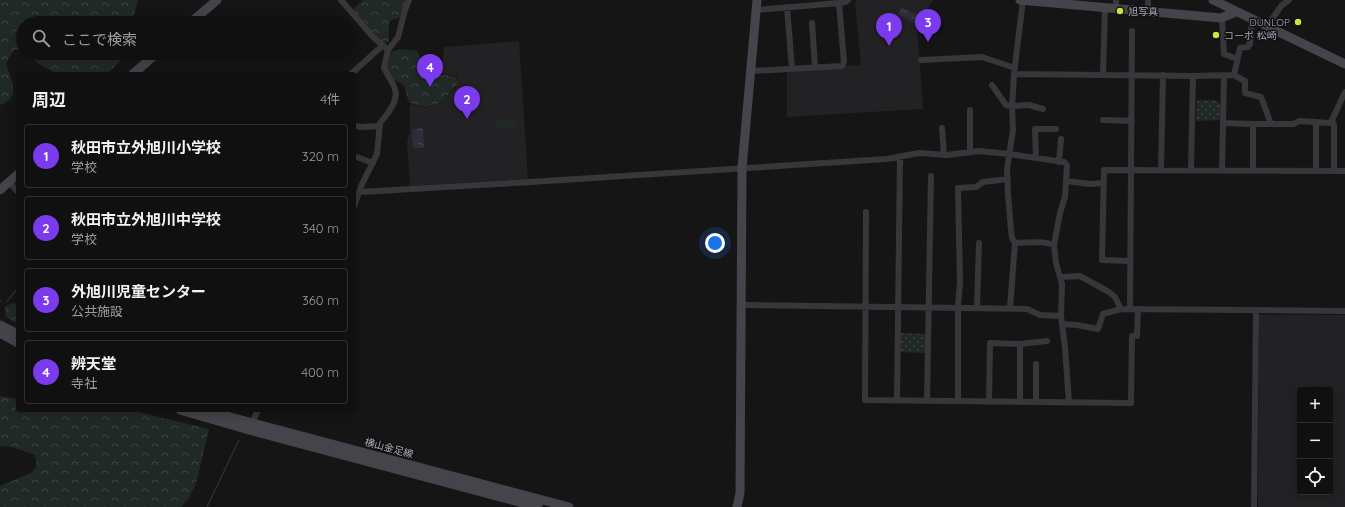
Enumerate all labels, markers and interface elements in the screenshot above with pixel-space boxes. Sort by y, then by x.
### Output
place label: 旭写真 [1128,5,1158,18]
marker: 旭写真 [1115,6,1125,16]
pin: 3 [915,9,941,42]
pin: 1 [876,13,902,46]
search box [16,16,356,60]
place label: DUNLOP [1250,16,1290,29]
marker: DUNLOP [1293,17,1303,27]
icon: search [30,27,52,49]
place label: コーポ 松崎 [1224,29,1277,42]
text: ここで検索 [62,30,137,49]
marker: コーポ 松崎 [1211,30,1221,40]
pin: 4 [417,54,443,87]
pin: 2 [454,86,480,119]
text: 周辺 [32,89,66,110]
text: 4件 [320,91,340,107]
text: 秋田市立外旭川小学校 [71,138,221,157]
text: 1 [43,148,49,164]
text: 320 m [302,148,339,164]
text: 学校 [71,159,97,175]
text: 秋田市立外旭川中学校 [71,210,221,229]
text: 2 [42,220,50,236]
text: 340 m [302,220,339,236]
text: 学校 [71,231,97,247]
your location [705,233,725,253]
text: 外旭川児童センター [71,282,206,301]
text: 3 [43,292,49,308]
text: 360 m [302,292,339,308]
text: 公共施設 [71,303,123,319]
text: 辨天堂 [71,354,116,373]
text: 4 [42,364,50,380]
text: 400 m [301,364,339,380]
text: 寺社 [71,375,97,391]
map controls [1297,387,1333,495]
button: + [1297,387,1333,423]
button: − [1297,423,1333,459]
street label: 横山金足線 [363,435,415,461]
button: locate [1297,459,1333,495]

